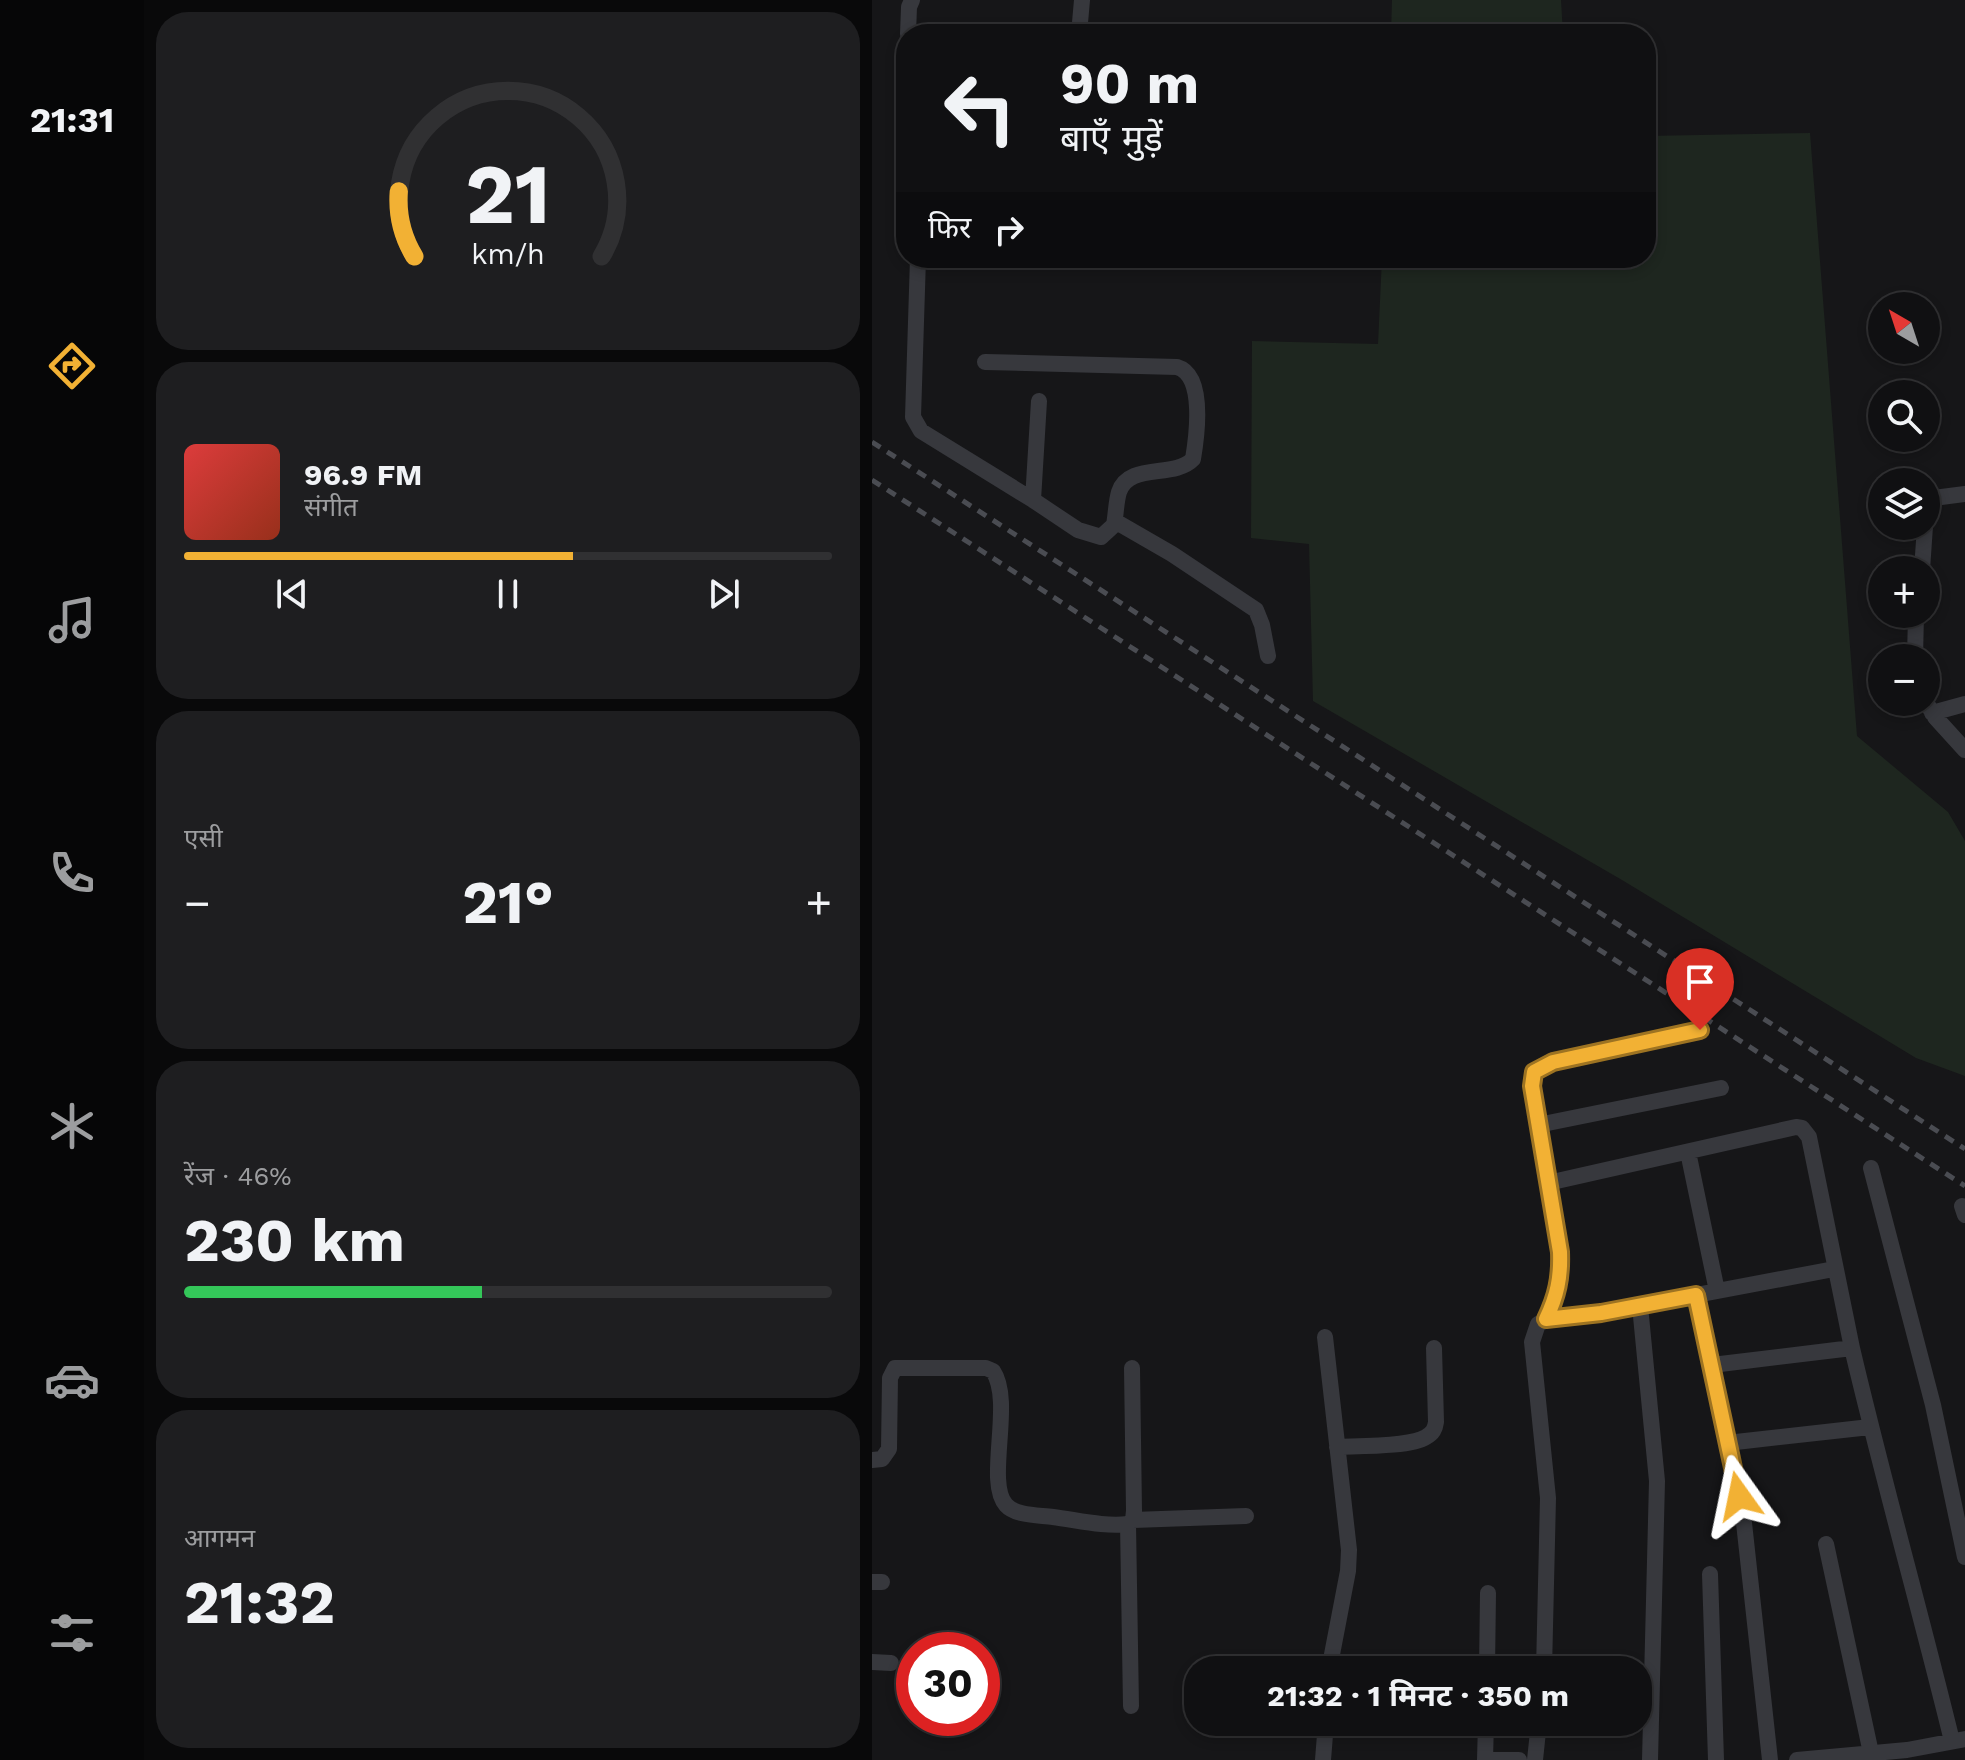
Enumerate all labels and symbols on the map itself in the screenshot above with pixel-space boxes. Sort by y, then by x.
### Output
north arrow [1868,292,1940,364]
pin [1666,948,1734,1030]
position arrow [1697,1454,1781,1538]
speed limit sign: 30 [896,1632,1000,1736]

